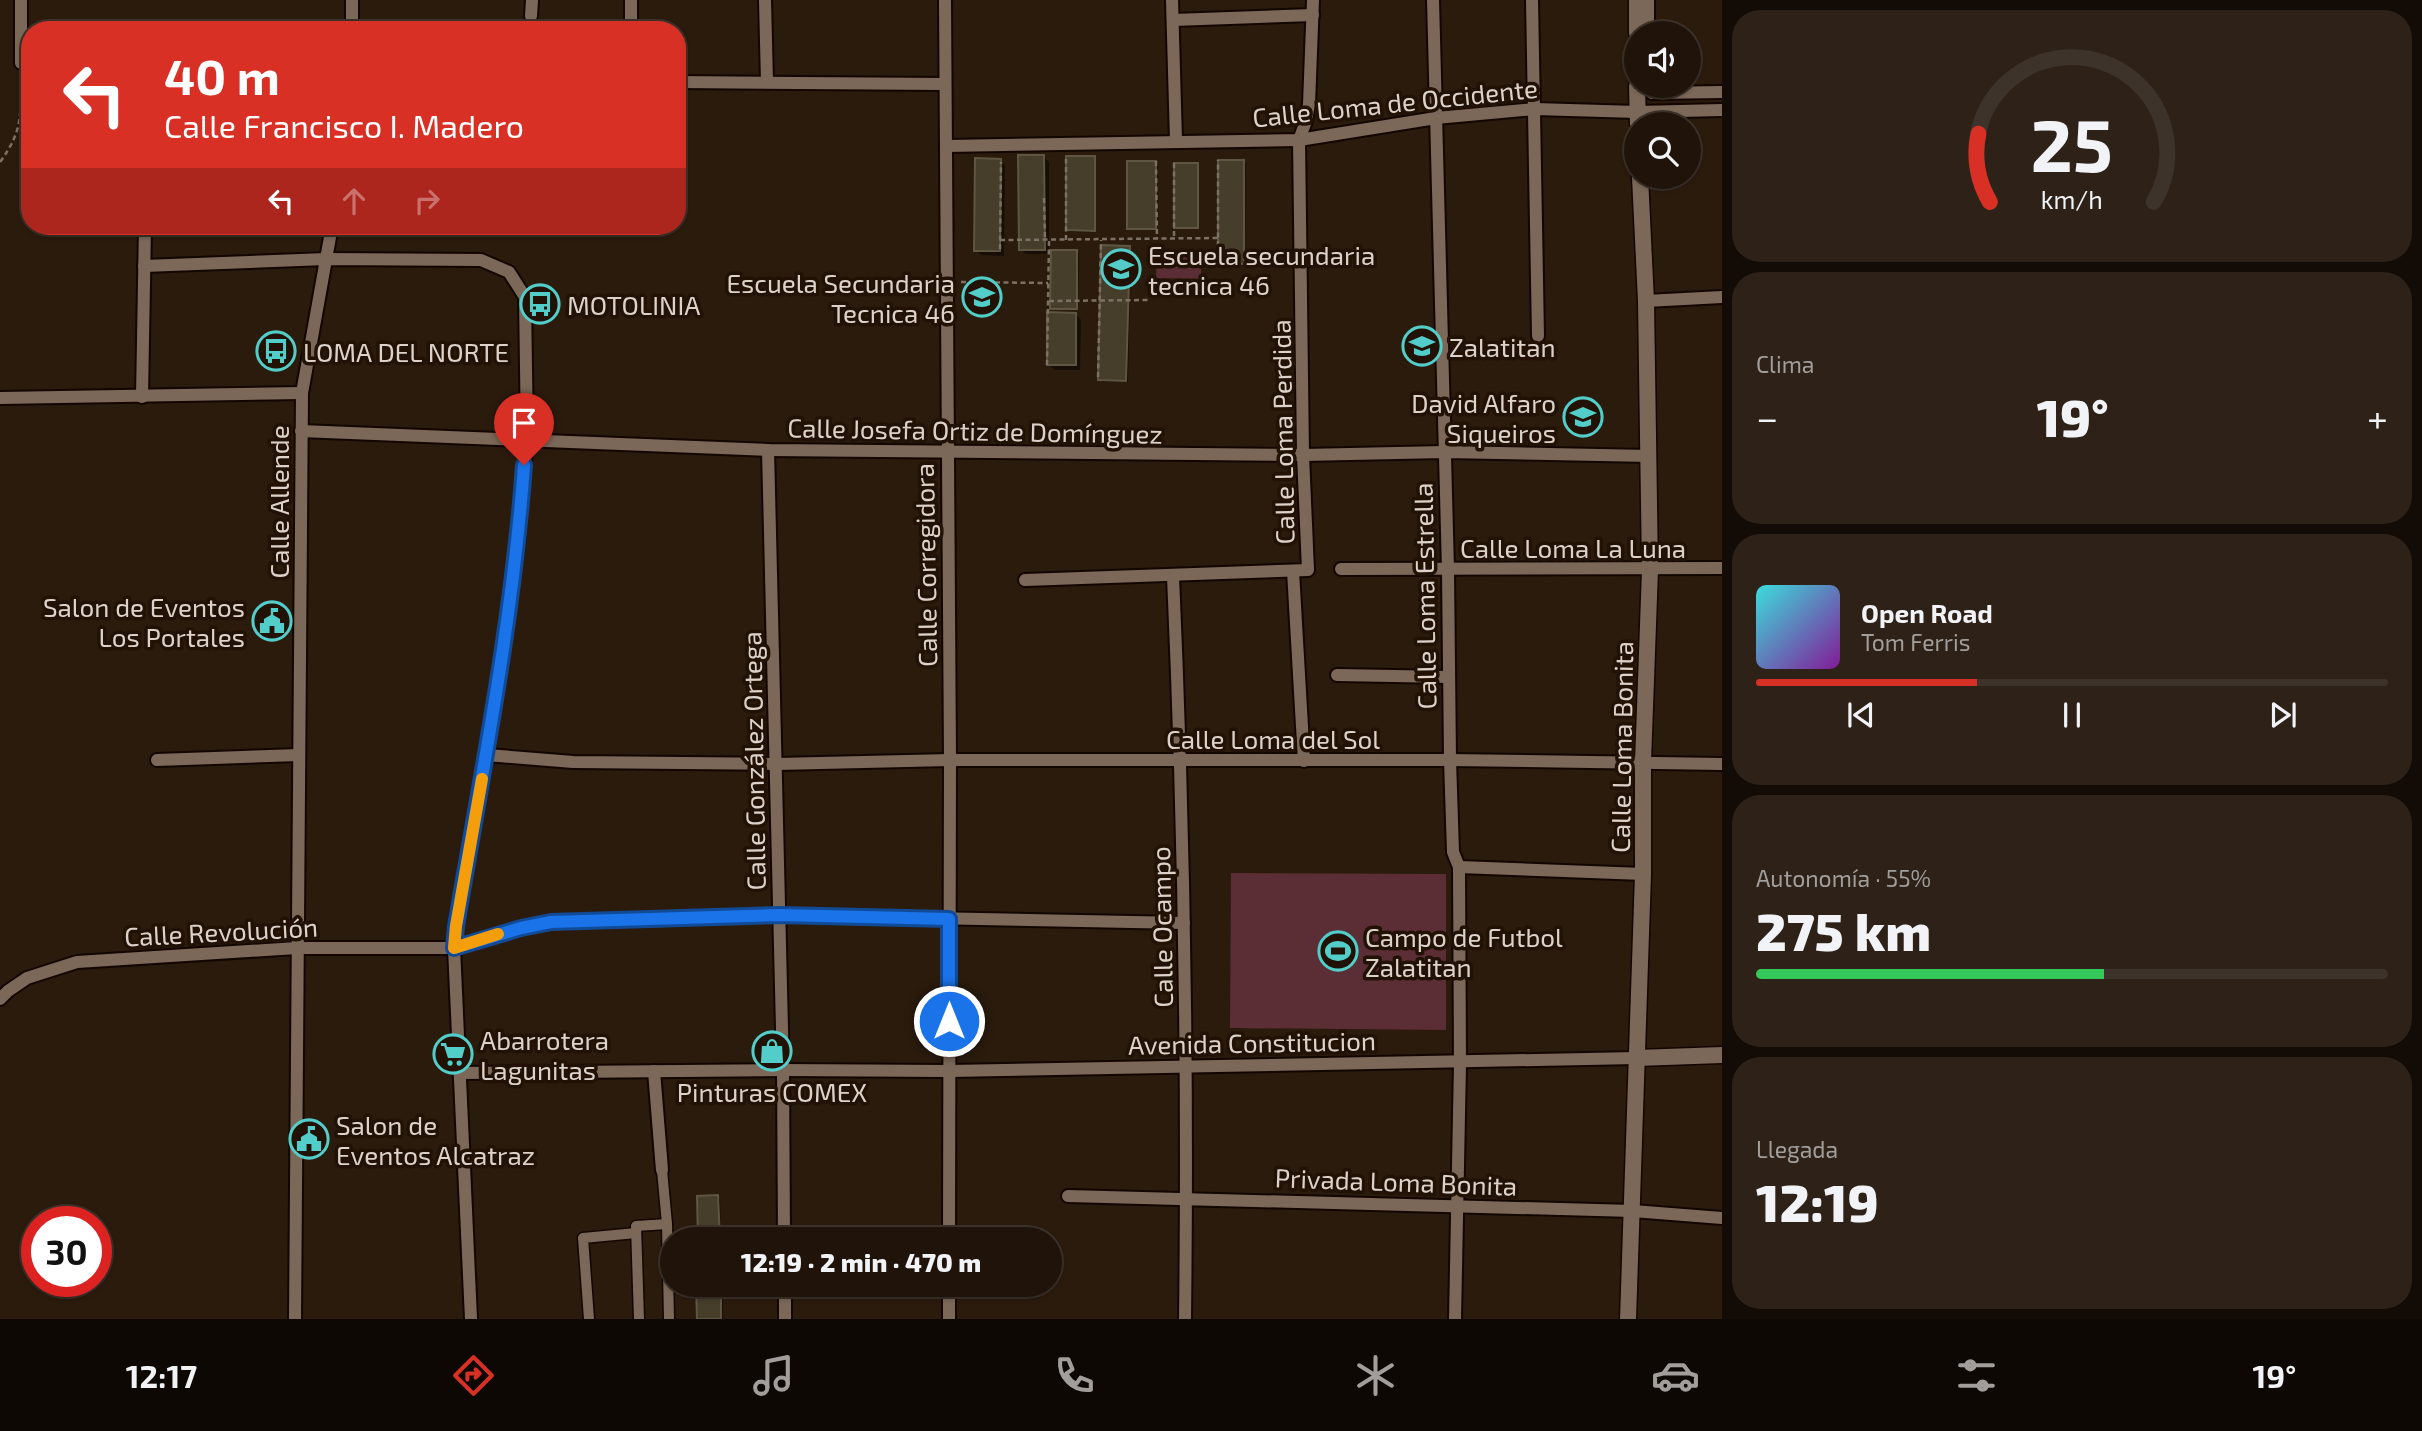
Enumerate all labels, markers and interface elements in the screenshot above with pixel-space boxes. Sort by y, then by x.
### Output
map controls [1624,21,1701,189]
button: sound [1624,21,1701,98]
text: 40 m [164,46,280,105]
icon: left [49,49,140,140]
street label: Calle Loma de Occidente [1251,72,1539,132]
text: 25 [2031,99,2113,187]
text: Calle Francisco I. Madero [164,106,524,144]
button: search [1624,112,1701,189]
icon: left [262,182,300,220]
icon: ahead [335,182,373,220]
icon: right [408,182,446,220]
text: km/h [2041,184,2103,214]
place label: Escuela secundaria tecnica 46 [1148,239,1375,300]
school or university icon: Escuela secundaria tecnica 46 [1100,248,1142,290]
place label: Escuela Secundaria Tecnica 46 [726,267,955,328]
school or university icon: Escuela Secundaria Tecnica 46 [961,276,1003,318]
bus stop icon: MOTOLINIA [519,283,561,325]
place label: MOTOLINIA [567,289,700,320]
street label: Calle Loma Perdida [1265,319,1299,545]
school or university icon: Zalatitan [1401,325,1443,367]
bus stop icon: LOMA DEL NORTE [255,330,297,372]
place label: Zalatitan [1449,331,1556,362]
place label: LOMA DEL NORTE [303,336,509,367]
text: Clima [1756,350,1814,378]
text: 19° [2037,385,2109,447]
place label: David Alfaro Siqueiros [1411,387,1556,448]
pin [494,393,554,465]
text: − [1756,394,1778,440]
text: + [2367,394,2388,440]
school or university icon: David Alfaro Siqueiros [1562,396,1604,438]
icon: arrive [505,404,543,442]
street label: Calle Josefa Ortiz de Domínguez [787,411,1163,449]
street label: Calle Allende [263,425,294,579]
street label: Calle Corregidora [908,463,942,667]
street label: Calle Loma Estrella [1407,482,1441,710]
street label: Calle Loma La Luna [1460,532,1686,563]
place label: Salon de Eventos Los Portales [43,591,245,652]
text: Open Road [1861,597,1993,628]
public building icon: Salon de Eventos Los Portales [251,600,293,642]
text: Tom Ferris [1861,628,1970,656]
street label: Calle González Ortega [735,631,771,891]
street label: Calle Loma Bonita [1604,641,1638,853]
icon: previous [1842,696,1880,734]
icon: pause [2053,696,2091,734]
icon: next [2264,696,2302,734]
street label: Calle Loma del Sol [1166,723,1380,754]
street label: Calle Ocampo [1144,846,1178,1008]
text: Autonomía · 55% [1756,864,1931,892]
text: 275 km [1756,899,1931,961]
street label: Calle Revolución [123,910,319,952]
place label: Campo de Futbol Zalatitan [1365,921,1563,982]
sports icon: Campo de Futbol Zalatitan [1317,930,1359,972]
position arrow [912,984,986,1058]
place label: Abarrotera Lagunitas [480,1024,609,1085]
street label: Avenida Constitucion [1128,1024,1376,1060]
shop icon: Pinturas COMEX [751,1030,793,1072]
supermarket icon: Abarrotera Lagunitas [432,1033,474,1075]
place label: Pinturas COMEX [677,1076,867,1107]
place label: Salon de Eventos Alcatraz [336,1109,535,1170]
public building icon: Salon de Eventos Alcatraz [288,1118,330,1160]
text: Llegada [1756,1135,1838,1163]
street label: Privada Loma Bonita [1274,1161,1518,1201]
text: 12:19 [1756,1170,1879,1232]
speed limit sign: 30 [21,1206,112,1297]
text: 12:19 · 2 min · 470 m [741,1246,981,1277]
icon: directions [449,1351,498,1400]
icon: music [749,1351,798,1400]
icon: phone [1050,1351,1099,1400]
icon: climate [1351,1351,1400,1400]
icon: car [1651,1351,1700,1400]
icon: filters [1952,1351,2001,1400]
text: 12:17 [126,1356,197,1394]
text: 19° [2252,1356,2296,1394]

